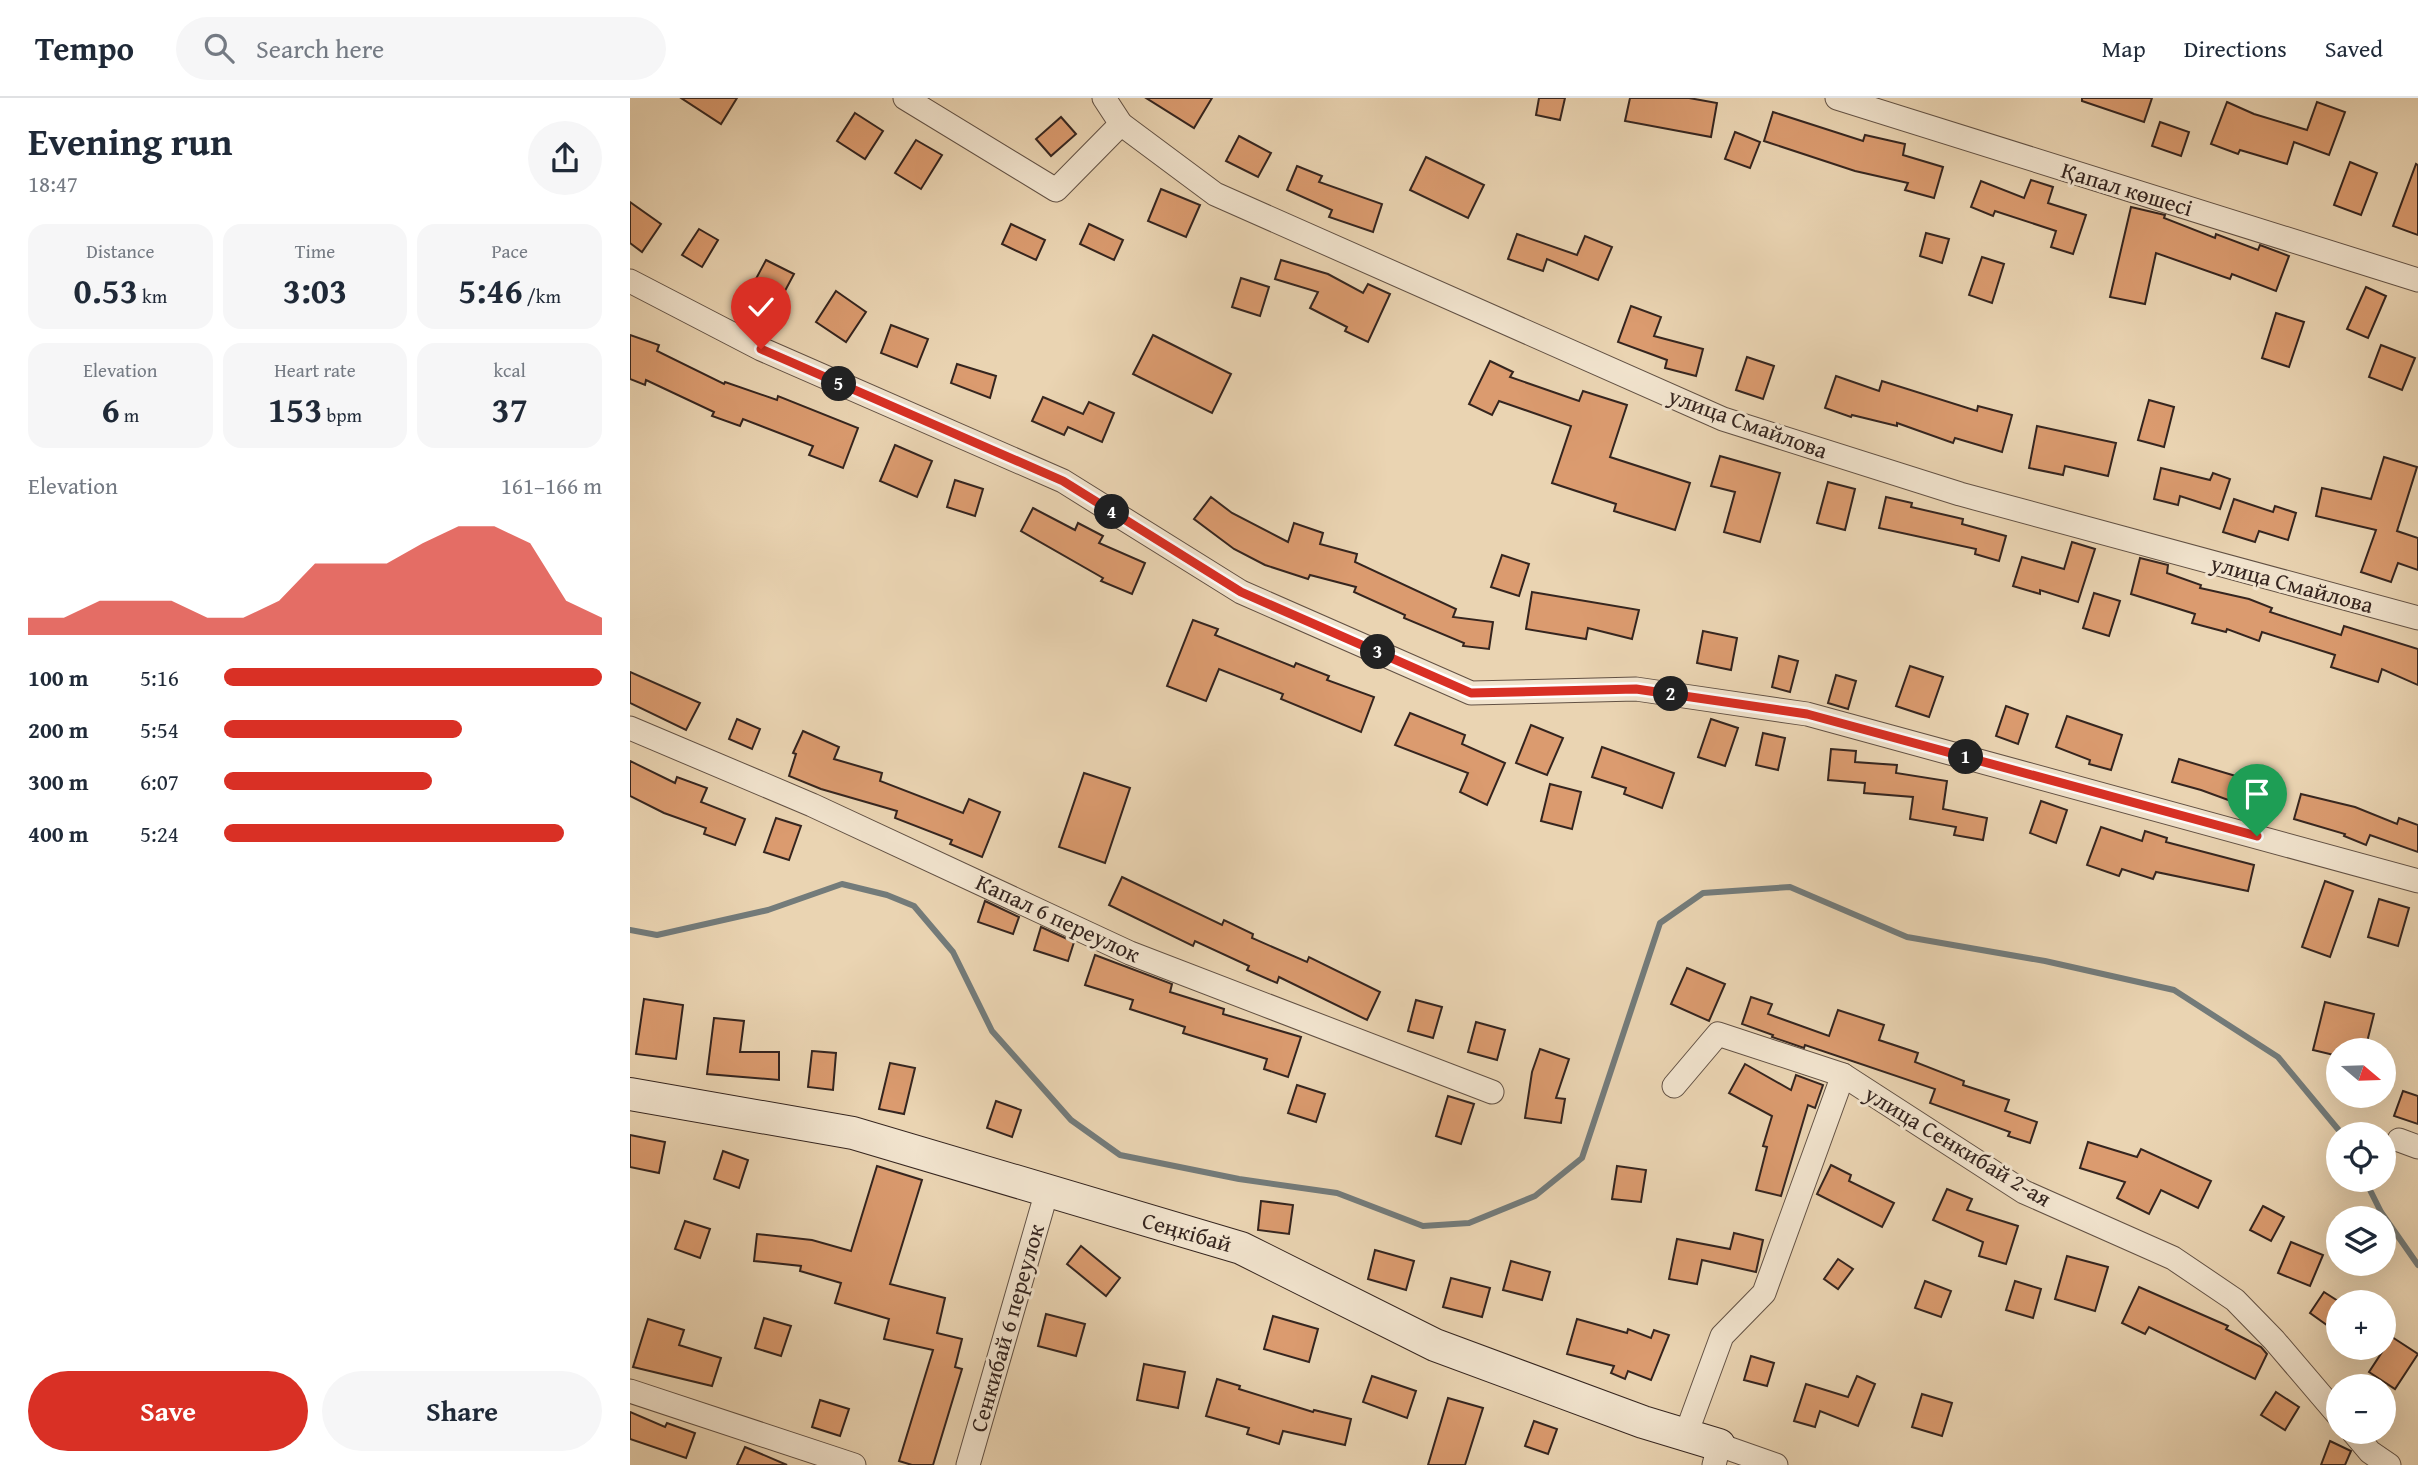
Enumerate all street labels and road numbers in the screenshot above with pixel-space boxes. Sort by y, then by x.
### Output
street label: Қапал көшесі [2057,153,2197,224]
street label: улица Смайлова [1663,378,1832,467]
street label: улица Смайлова [2206,546,2377,621]
street label: Капал 6 переулок [971,865,1146,970]
street label: улица Сенкибай 2-ая [1858,1076,2058,1215]
street label: Сеңкібай [1138,1203,1236,1260]
street label: Сенкибай 6 переулок [961,1220,1052,1436]

